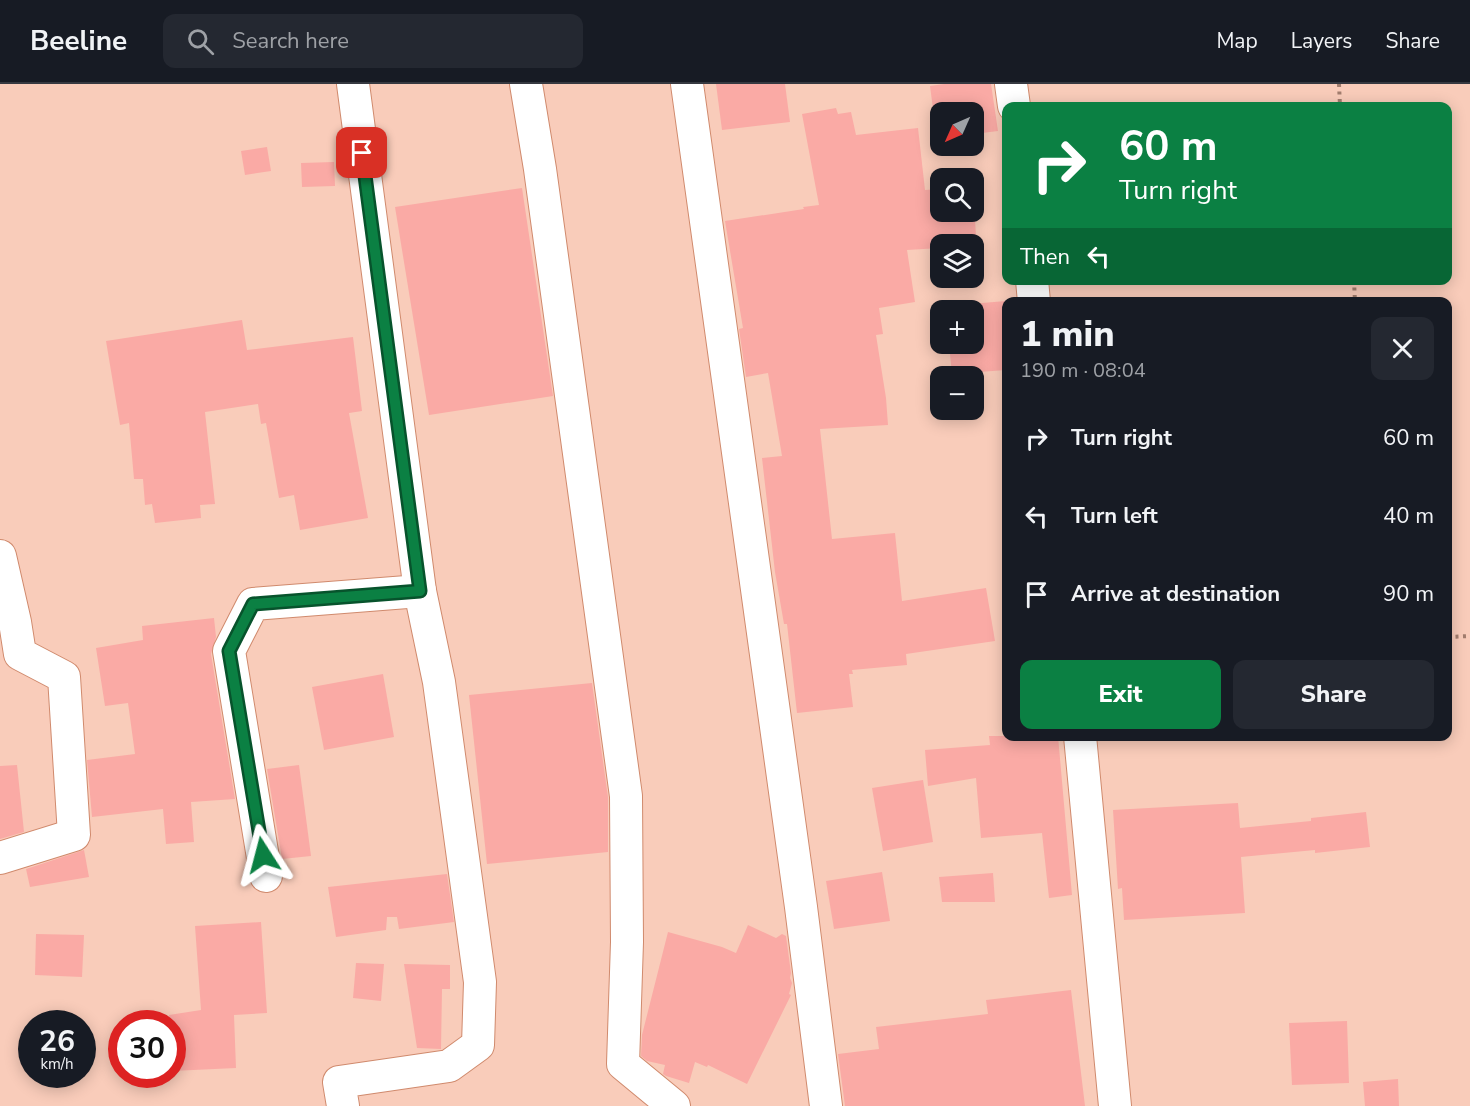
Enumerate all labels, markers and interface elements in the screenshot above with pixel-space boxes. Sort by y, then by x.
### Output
search box [163,14,583,68]
text: Beeline [30,22,127,60]
icon: search [184,25,217,58]
text: Search here [232,26,349,56]
text: Map [1216,27,1258,55]
text: Layers [1291,27,1352,55]
text: Share [1385,27,1440,55]
north arrow [930,102,984,156]
map controls [930,102,984,420]
text: 60 m [1119,118,1218,175]
icon: right [1020,126,1098,204]
pin [336,127,387,178]
icon: arrive [345,136,378,169]
button: search [930,168,984,222]
text: Turn right [1119,172,1237,209]
button: layers [930,234,984,288]
icon: left [1082,240,1115,273]
text: Then [1020,242,1070,272]
button: + [930,300,984,354]
text: 1 min [1020,310,1115,359]
button: close [1371,317,1434,380]
text: 190 m · 08:04 [1020,357,1146,384]
button: − [930,366,984,420]
icon: right [1020,422,1053,455]
text: Turn right [1071,423,1172,453]
text: 60 m [1383,423,1434,453]
icon: left [1020,500,1053,533]
text: Turn left [1071,501,1158,531]
text: 40 m [1383,501,1434,531]
icon: arrive [1020,578,1053,611]
text: Arrive at destination [1071,579,1280,609]
text: 90 m [1383,579,1434,609]
button: Exit [1020,660,1221,729]
button: Share [1233,660,1434,729]
position arrow [231,823,295,887]
speed limit sign: 30 [108,1010,186,1088]
text: 26 [39,1021,75,1062]
text: km/h [40,1054,74,1074]

